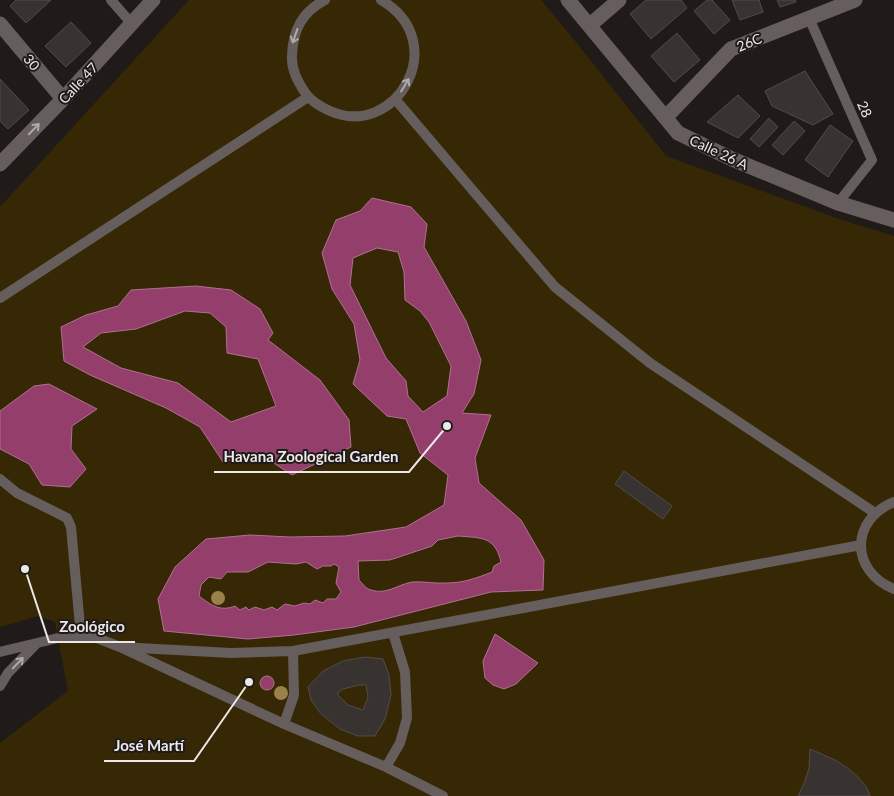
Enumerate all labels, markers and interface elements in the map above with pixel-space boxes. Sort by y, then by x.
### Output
one-way arrow [290,28,299,43]
street label: 26C [734,29,765,55]
street label: 30 [20,50,44,74]
street label: Calle 47 [55,59,101,107]
one-way arrow [401,78,411,92]
street label: 28 [854,98,876,120]
one-way arrow [28,123,40,135]
street label: Calle 26 A [687,131,751,173]
callout: Havana Zoological Garden [214,442,409,472]
text: Havana Zoological Garden [224,447,398,465]
callout: Zoológico [49,612,135,642]
text: Zoológico [59,617,125,635]
one-way arrow [11,657,24,669]
callout: José Martí [104,731,194,761]
text: José Martí [114,736,185,754]

